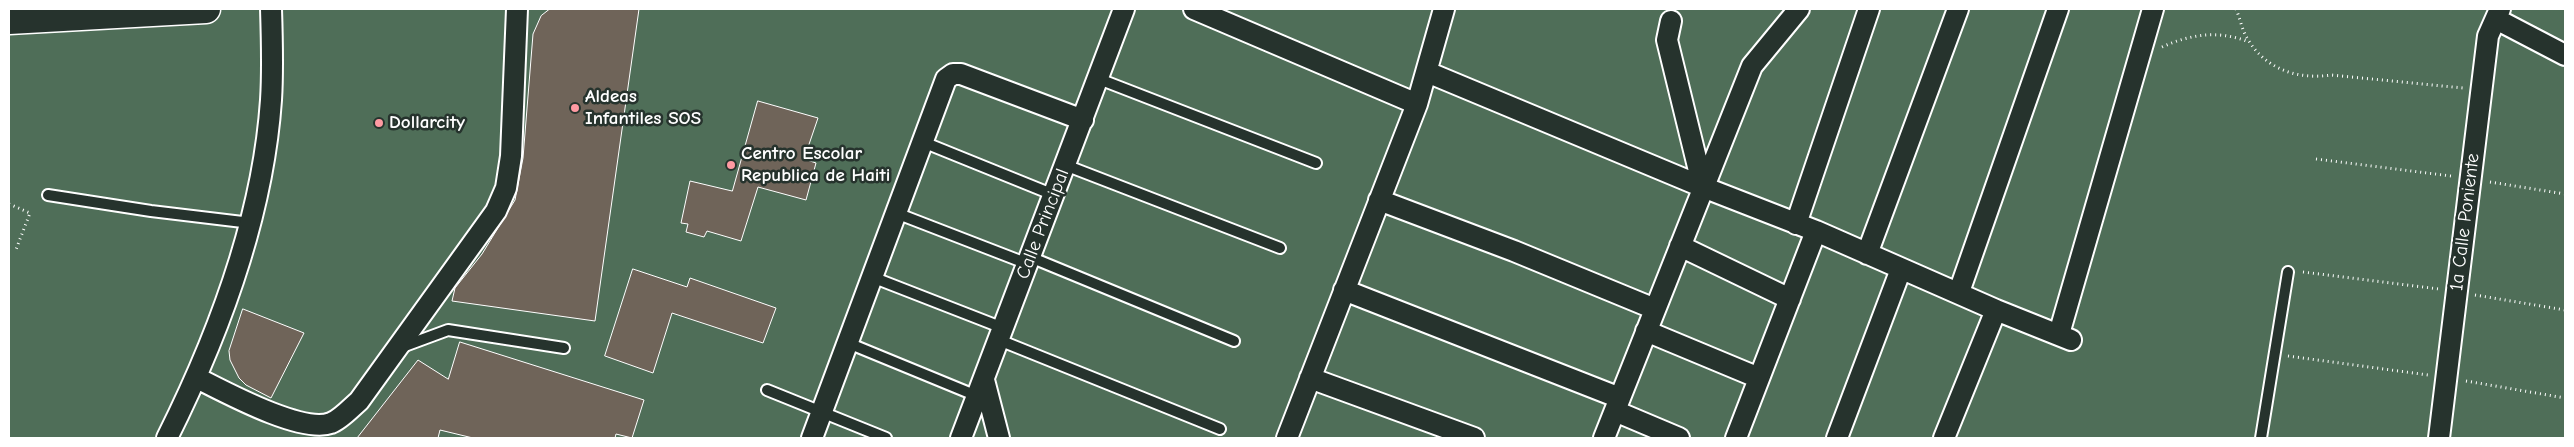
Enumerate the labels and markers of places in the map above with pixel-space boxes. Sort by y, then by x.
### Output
place label: Aldeas Infantiles SOS [585,86,701,130]
marker: Aldeas Infantiles SOS [569,102,581,114]
place label: Dollarcity [389,112,465,134]
marker: Dollarcity [373,117,385,129]
place label: Centro Escolar Republica de Haiti [741,143,890,187]
marker: Centro Escolar Republica de Haiti [725,159,737,171]

